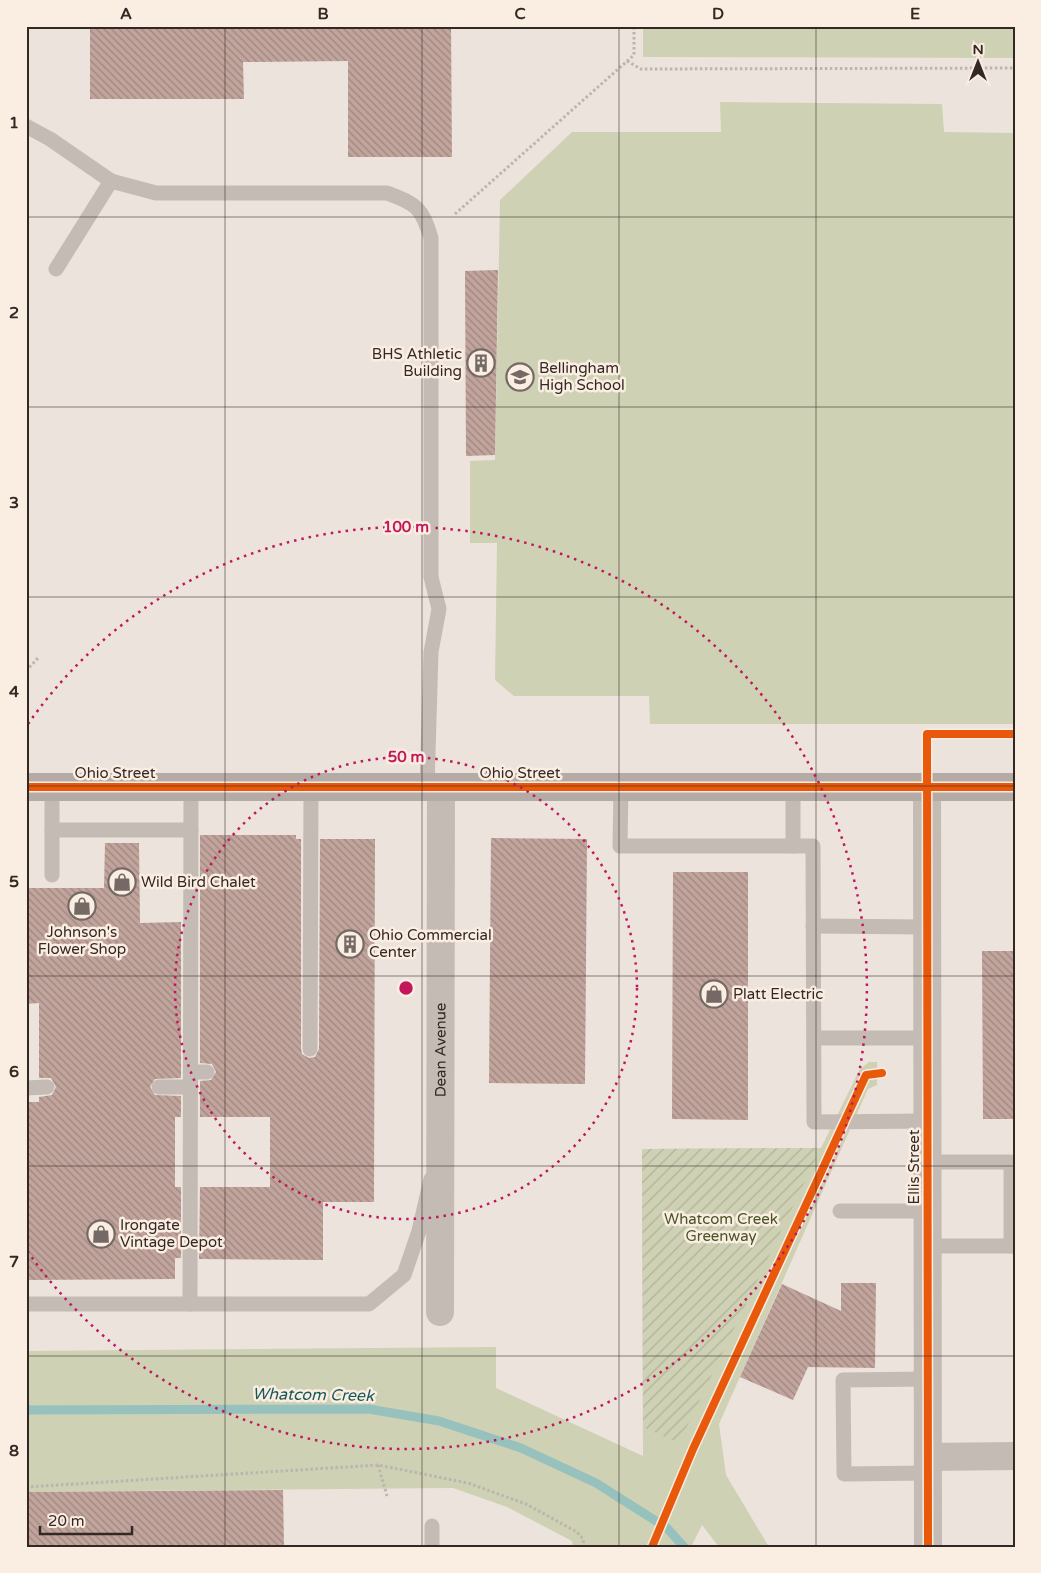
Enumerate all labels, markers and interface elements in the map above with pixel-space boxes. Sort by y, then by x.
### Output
text: A [120,4,132,24]
text: B [317,4,329,24]
text: C [514,4,526,24]
text: D [712,4,724,24]
text: E [910,4,920,24]
north arrow [954,38,1004,88]
text: N [972,41,984,58]
text: 1 [9,113,19,133]
text: 2 [9,303,19,323]
place label: BHS Athletic Building [372,345,462,380]
building icon: BHS Athletic Building [466,348,496,378]
place label: Bellingham High School [539,359,625,394]
school or university icon: Bellingham High School [505,362,535,392]
text: 3 [9,493,19,513]
text: 100 m [383,518,429,536]
text: 4 [9,682,19,702]
text: 50 m [388,748,424,766]
street label: Ohio Street [75,764,156,782]
street label: Ohio Street [480,764,561,782]
shop icon: Wild Bird Chalet [107,867,137,897]
text: 5 [9,872,19,892]
place label: Wild Bird Chalet [141,873,256,891]
shop icon: Johnson's Flower Shop [67,891,97,921]
place label: Johnson's Flower Shop [38,923,126,958]
place label: Ohio Commercial Center [369,926,492,961]
building icon: Ohio Commercial Center [335,929,365,959]
centre of rings [397,979,415,997]
shop icon: Platt Electric [699,979,729,1009]
place label: Platt Electric [733,985,823,1003]
street label: Dean Avenue [431,1003,450,1097]
text: 6 [9,1062,19,1082]
street label: Ellis Street [905,1129,923,1204]
park label: Whatcom Creek Greenway [664,1210,778,1245]
place label: Irongate Vintage Depot [120,1216,223,1251]
shop icon: Irongate Vintage Depot [86,1219,116,1249]
text: 7 [9,1252,19,1272]
water label: Whatcom Creek [252,1384,375,1406]
text: 8 [9,1441,19,1461]
scale bar [40,1503,132,1535]
text: 20 m [48,1512,85,1530]

